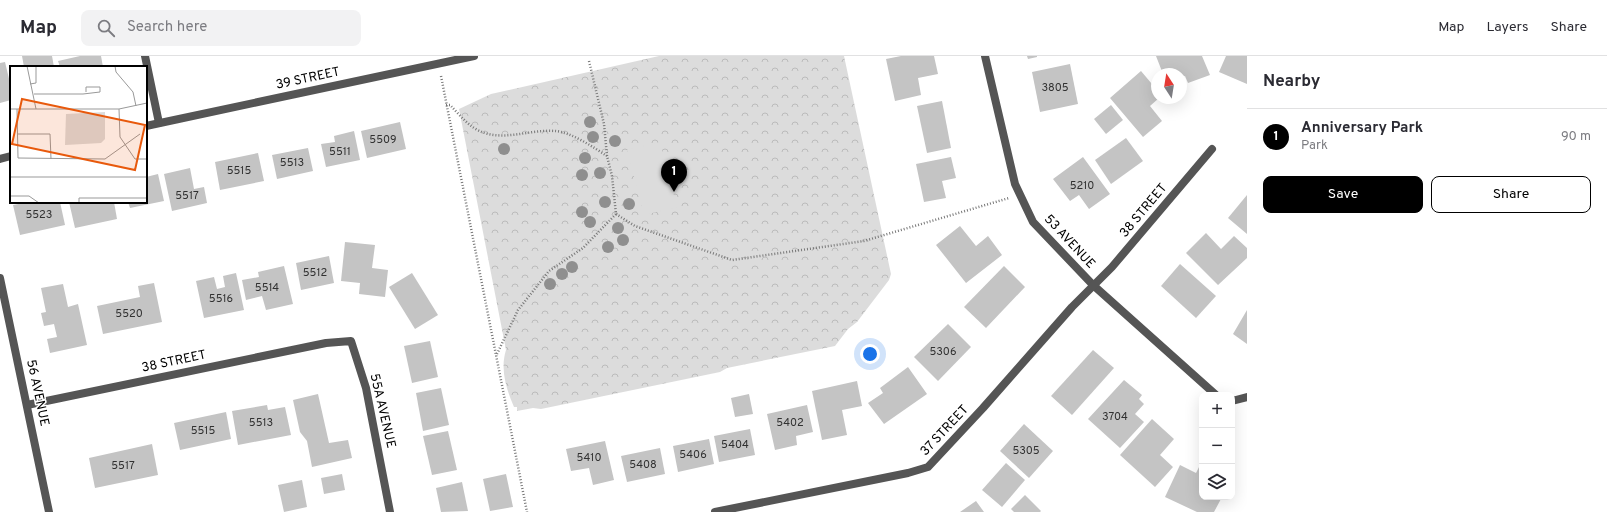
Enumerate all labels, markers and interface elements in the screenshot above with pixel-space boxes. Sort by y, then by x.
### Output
search box [81,10,361,46]
text: Map [20,16,57,40]
icon: search [95,17,117,39]
text: Search here [127,18,207,37]
text: Map [1438,19,1464,36]
text: Layers [1486,19,1528,36]
text: Share [1550,19,1587,36]
street label: 39 STREET [274,64,342,94]
inset map [10,66,147,203]
north arrow [1151,68,1187,104]
text: Nearby [1263,71,1320,93]
house number: 3805 [1041,81,1069,95]
text: Anniversary Park [1301,119,1423,138]
text: 1 [1273,129,1279,145]
text: 90 m [1561,129,1591,145]
house number: 5509 [369,133,397,147]
text: Park [1301,138,1328,154]
house number: 5511 [329,145,351,159]
house number: 5513 [280,156,304,170]
pin: 1 [661,159,687,192]
house number: 5515 [227,164,251,178]
button: Save [1263,176,1423,213]
button: Share [1431,176,1591,213]
house number: 5210 [1070,179,1094,193]
street label: 38 STREET [1117,181,1171,241]
house number: 5517 [175,189,199,203]
house number: 5523 [26,208,52,222]
street label: 53 AVENUE [1040,212,1098,272]
house number: 5512 [303,266,327,280]
house number: 5514 [255,281,279,295]
house number: 5516 [209,292,233,306]
house number: 5520 [115,307,143,321]
your location [860,344,880,364]
house number: 5306 [930,345,956,359]
street label: 38 STREET [140,347,208,377]
street label: 56 AVENUE [22,358,52,428]
street label: 55A AVENUE [366,372,398,450]
map controls [1199,392,1235,500]
button: + [1199,392,1235,428]
street label: 37 STREET [917,402,973,460]
house number: 3704 [1102,410,1128,424]
house number: 5513 [249,416,273,430]
house number: 5402 [776,416,804,430]
house number: 5515 [191,424,215,438]
button: − [1199,428,1235,464]
house number: 5404 [721,438,749,452]
house number: 5305 [1012,444,1040,458]
house number: 5406 [679,448,707,462]
house number: 5410 [576,451,602,465]
house number: 5408 [629,458,657,472]
house number: 5517 [111,459,135,473]
button: layers [1199,464,1235,500]

